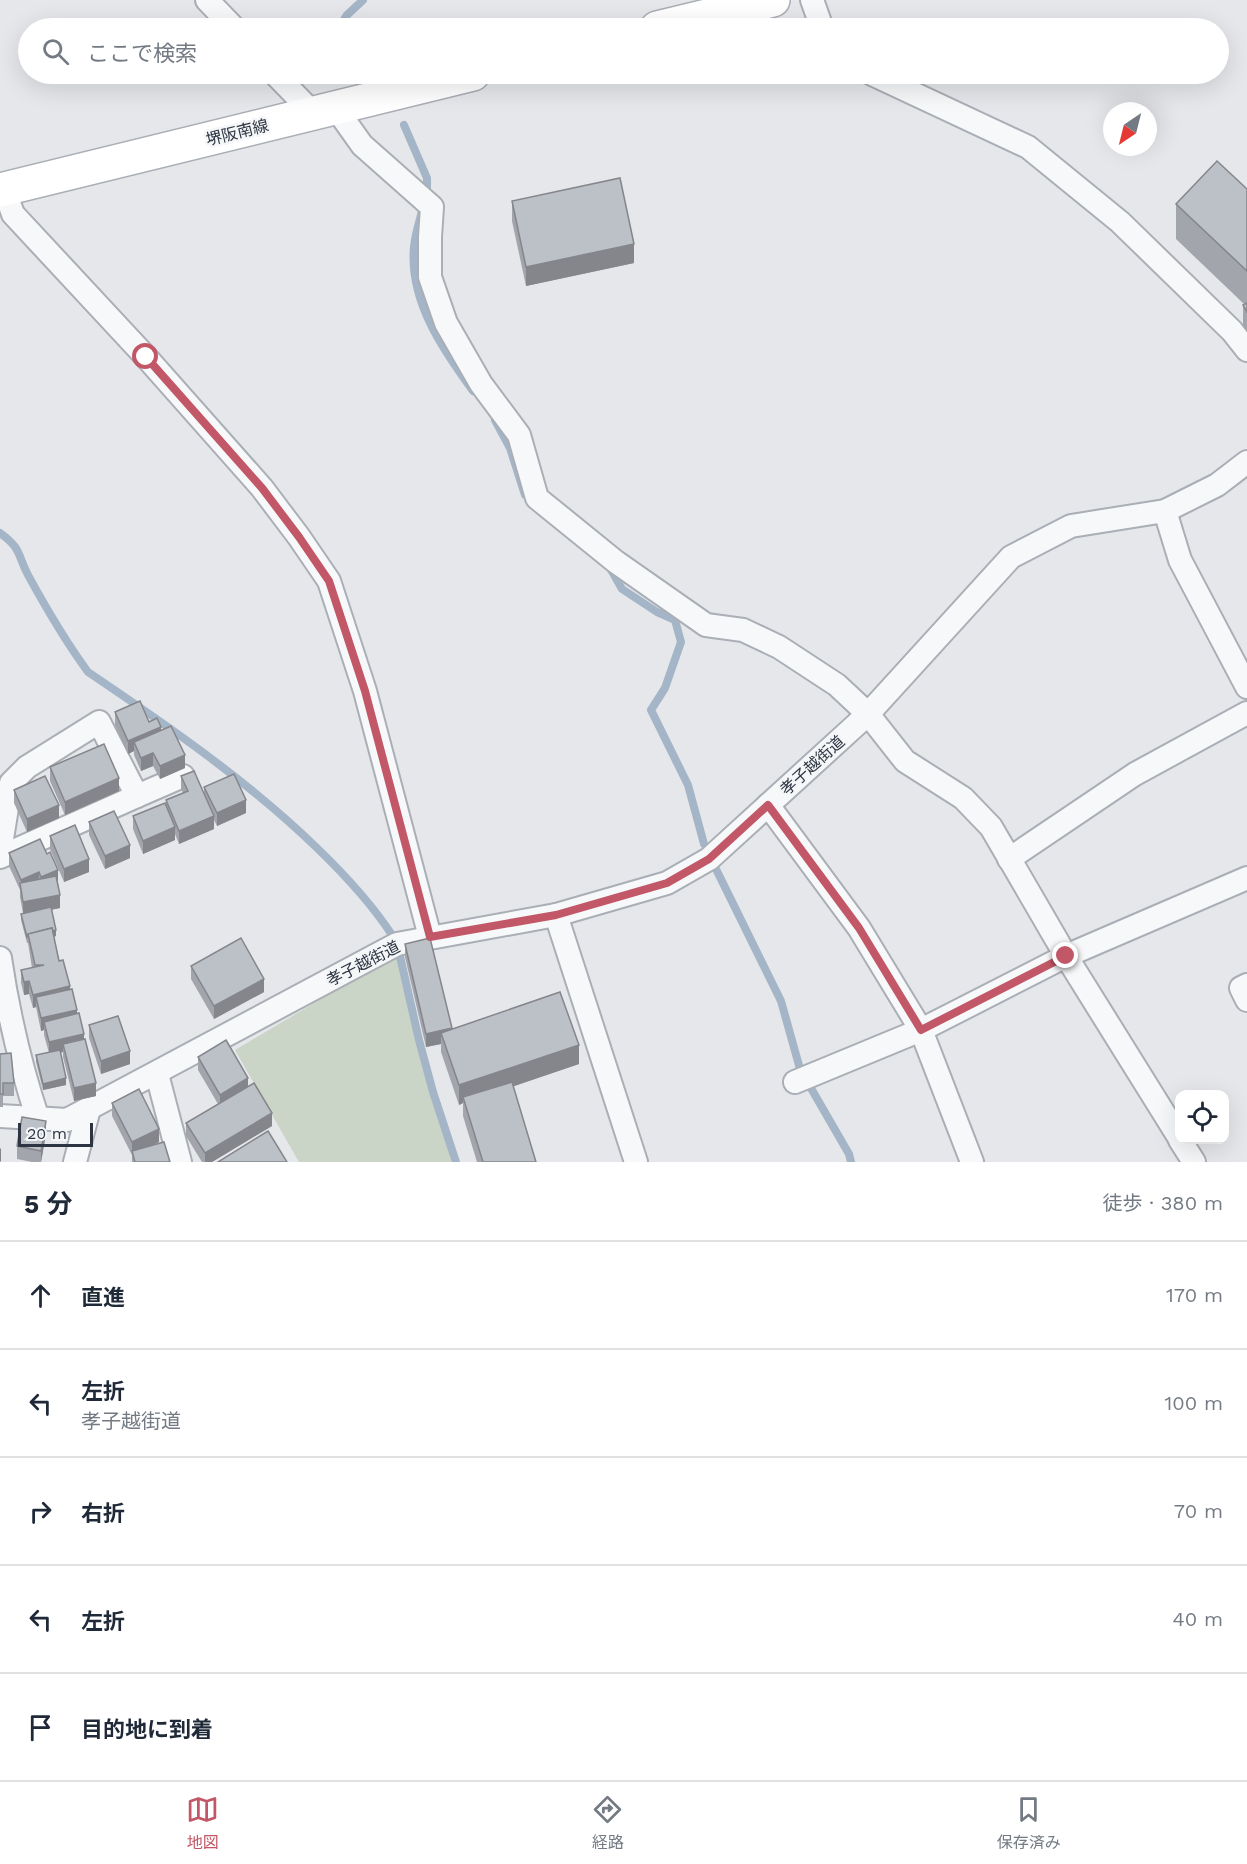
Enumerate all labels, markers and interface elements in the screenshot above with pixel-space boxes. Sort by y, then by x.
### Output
search box [18,18,1229,84]
icon: search [39,35,72,68]
text: ここで検索 [87,41,197,66]
north arrow [1103,102,1157,156]
street label: 堺阪南線 [204,116,270,149]
route start [132,343,158,369]
street label: 孝子越街道 [776,732,848,799]
street label: 孝子越街道 [323,937,403,990]
route end [1052,942,1078,968]
map controls [1175,1090,1229,1144]
button: locate [1175,1090,1229,1144]
scale bar [18,1120,93,1148]
text: 20 m [27,1124,67,1143]
text: 5 分 [24,1189,73,1219]
text: 徒歩 · 380 m [1103,1191,1223,1215]
icon: ahead [24,1279,57,1312]
text: 170 m [1166,1283,1223,1307]
text: 直進 [81,1285,125,1310]
text: 左折 [81,1379,125,1404]
icon: left [24,1387,57,1420]
text: 100 m [1164,1391,1223,1415]
text: 孝子越街道 [81,1409,181,1433]
icon: right [24,1495,57,1528]
text: 70 m [1174,1499,1223,1523]
text: 右折 [81,1501,125,1526]
icon: left [24,1603,57,1636]
text: 40 m [1172,1607,1223,1631]
text: 左折 [81,1609,125,1634]
icon: arrive [24,1711,57,1744]
text: 目的地に到着 [81,1717,213,1742]
tab: 地図 [186,1793,219,1853]
tab: 経路 [591,1793,624,1853]
tab: 保存済み [997,1793,1061,1853]

